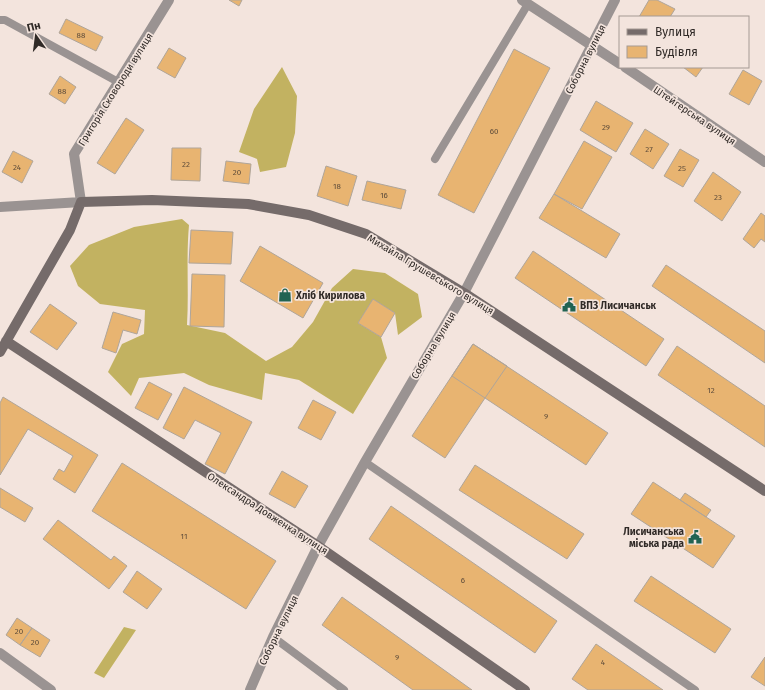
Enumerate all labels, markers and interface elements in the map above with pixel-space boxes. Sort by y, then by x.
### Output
north arrow [16,16,56,56]
legend [619,16,749,68]
text: Пн [25,19,42,35]
street label: Соборна вулиця [563,23,609,96]
text: Вулиця [655,25,696,39]
street label: Григорія Сковороди вулиця [75,30,156,148]
house number: 88 [77,31,86,40]
text: Будівля [655,45,698,59]
street label: Штейгерська вулиця [651,84,738,148]
house number: 88 [58,87,67,96]
house number: 29 [602,123,610,132]
house number: 60 [490,127,499,136]
house number: 27 [645,145,653,154]
house number: 22 [182,160,190,169]
house number: 24 [13,163,22,172]
house number: 25 [678,164,686,173]
house number: 20 [233,168,242,177]
house number: 18 [333,182,342,191]
house number: 16 [380,191,388,200]
house number: 23 [714,193,722,202]
street label: Михайла Грушевського вулиця [365,232,496,317]
shop icon: Хліб Кирилова [277,287,293,303]
place label: Хліб Кирилова [295,290,365,302]
public building icon: ВПЗ Лисичанськ [561,297,577,313]
place label: ВПЗ Лисичанськ [580,300,657,312]
street label: Соборна вулиця [409,310,459,381]
house number: 12 [707,386,715,395]
house number: 9 [544,412,548,421]
street label: Олександра Довженка вулиця [205,470,330,557]
place label: Лисичанська міська рада [623,526,685,550]
public building icon: Лисичанська міська рада [687,529,703,545]
house number: 11 [181,532,187,541]
house number: 6 [461,576,465,585]
street label: Соборна вулиця [257,594,301,667]
house number: 20 [15,627,24,636]
house number: 20 [31,638,40,647]
house number: 9 [395,653,399,662]
house number: 4 [601,658,606,667]

